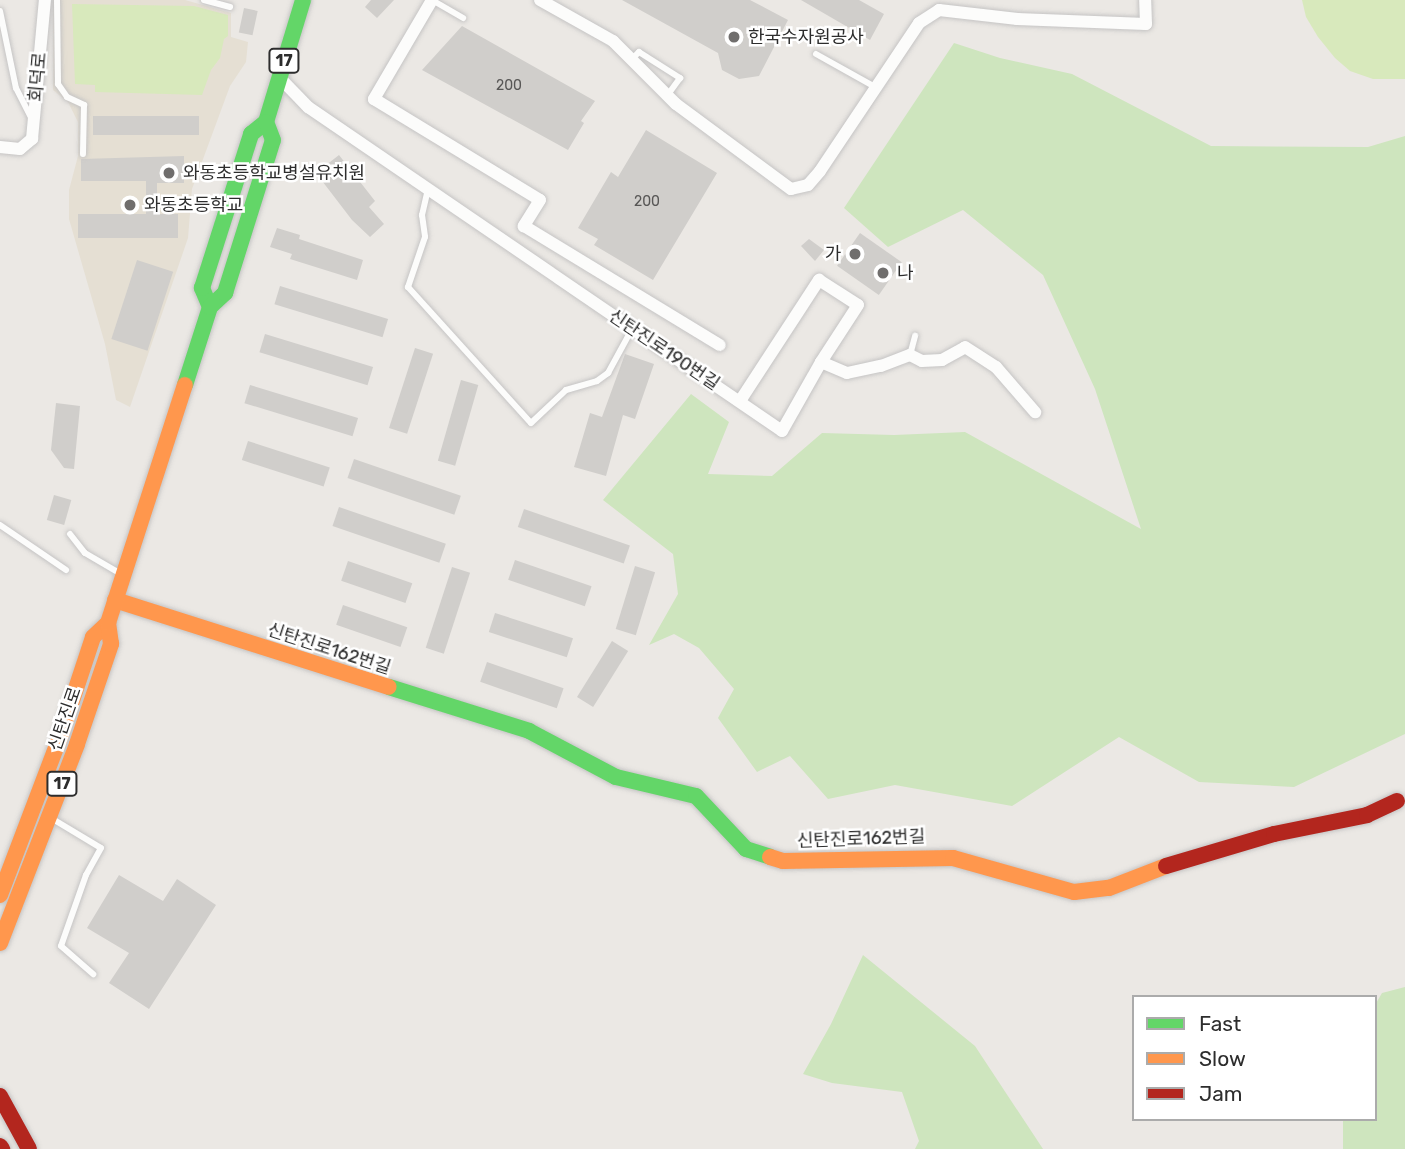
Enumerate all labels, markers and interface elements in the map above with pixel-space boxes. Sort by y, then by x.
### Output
place label: 한국수자원공사 [748,26,864,48]
marker: 한국수자원공사 [726,29,742,45]
road number: 17 [268,48,300,74]
street label: 회덕로 [25,51,51,103]
house number: 200 [496,78,522,94]
place label: 와동초등학교병설유치원 [183,162,365,184]
marker: 와동초등학교병설유치원 [161,165,177,181]
place label: 와동초등학교 [144,194,243,216]
house number: 200 [634,194,660,210]
marker: 와동초등학교 [122,197,138,213]
place label: 가 [824,243,841,265]
marker: 가 [847,246,863,262]
place label: 나 [897,262,914,284]
marker: 나 [875,265,891,281]
street label: 신탄진로190번길 [604,305,724,395]
street label: 신탄진로162번길 [265,619,393,679]
street label: 신탄진로 [44,684,86,754]
road number: 17 [46,772,78,796]
street label: 신탄진로162번길 [796,826,926,852]
legend [1132,995,1377,1121]
text: Fast [1199,1011,1241,1036]
text: Slow [1199,1046,1246,1071]
text: Jam [1199,1081,1243,1106]

